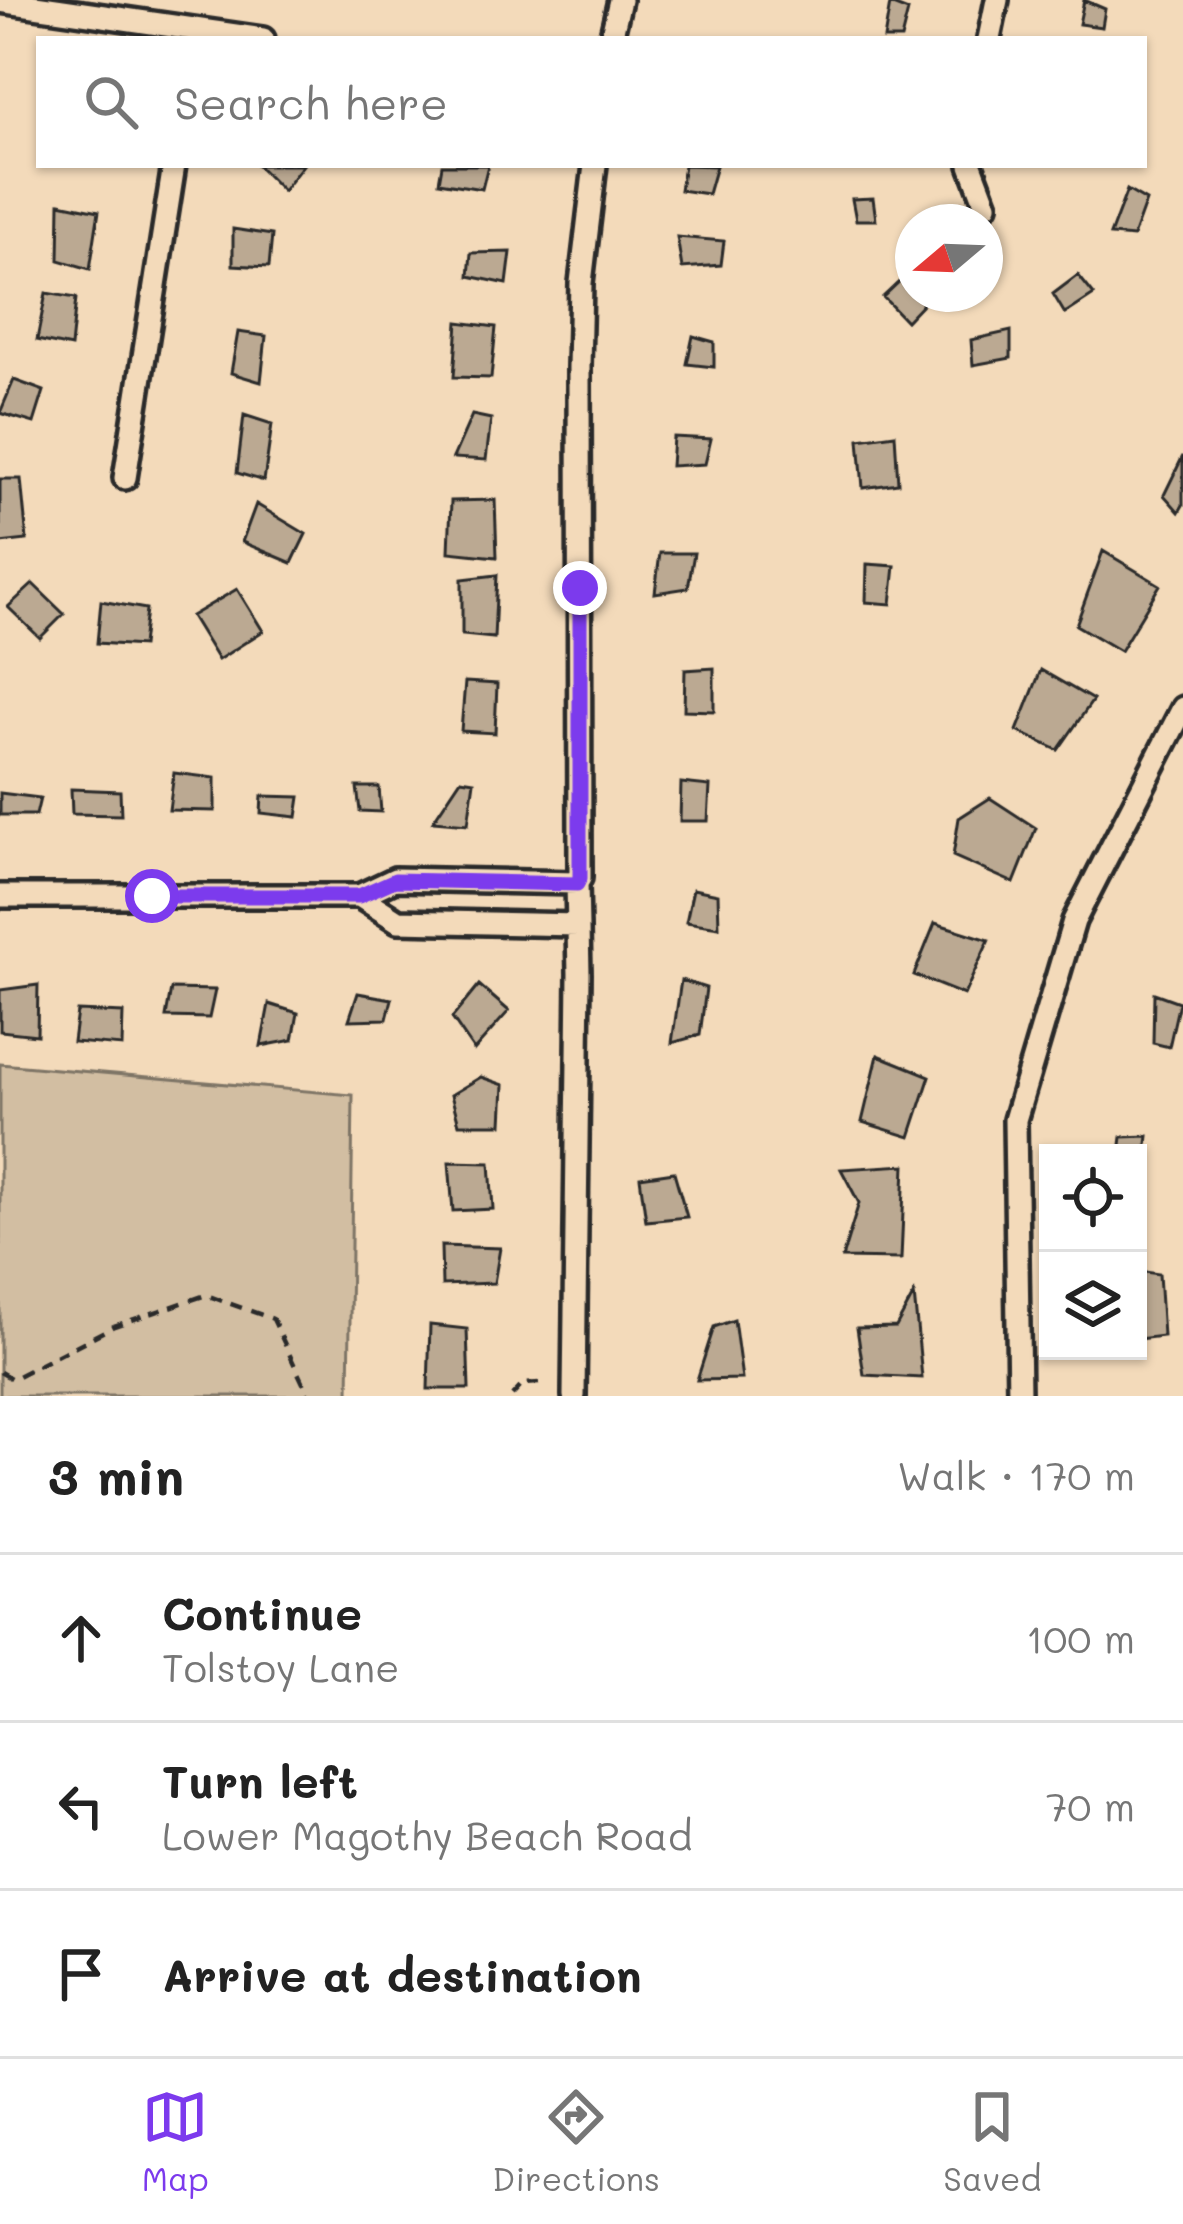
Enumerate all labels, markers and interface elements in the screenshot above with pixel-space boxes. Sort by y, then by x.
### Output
search box [36,36,1147,168]
icon: search [78,69,144,135]
text: Search here [174,73,448,131]
north arrow [895,204,1003,312]
route end [553,561,607,615]
route start [125,869,179,923]
map controls [1039,1144,1147,1360]
button: locate [1039,1144,1147,1252]
button: layers [1039,1252,1147,1360]
text: 3 min [48,1441,184,1508]
text: Walk · 170 m [897,1449,1135,1500]
text: Continue [162,1583,362,1641]
icon: ahead [48,1605,114,1671]
text: 100 m [1026,1612,1135,1663]
text: Tolstoy Lane [162,1641,399,1692]
text: Turn left [162,1751,358,1809]
icon: left [48,1773,114,1839]
text: 70 m [1046,1780,1135,1831]
text: Lower Magothy Beach Road [162,1809,692,1860]
icon: arrive [48,1941,114,2007]
text: Arrive at destination [162,1945,642,2003]
tab: Map [142,2084,209,2199]
tab: Directions [492,2084,660,2199]
tab: Saved [943,2084,1041,2199]

